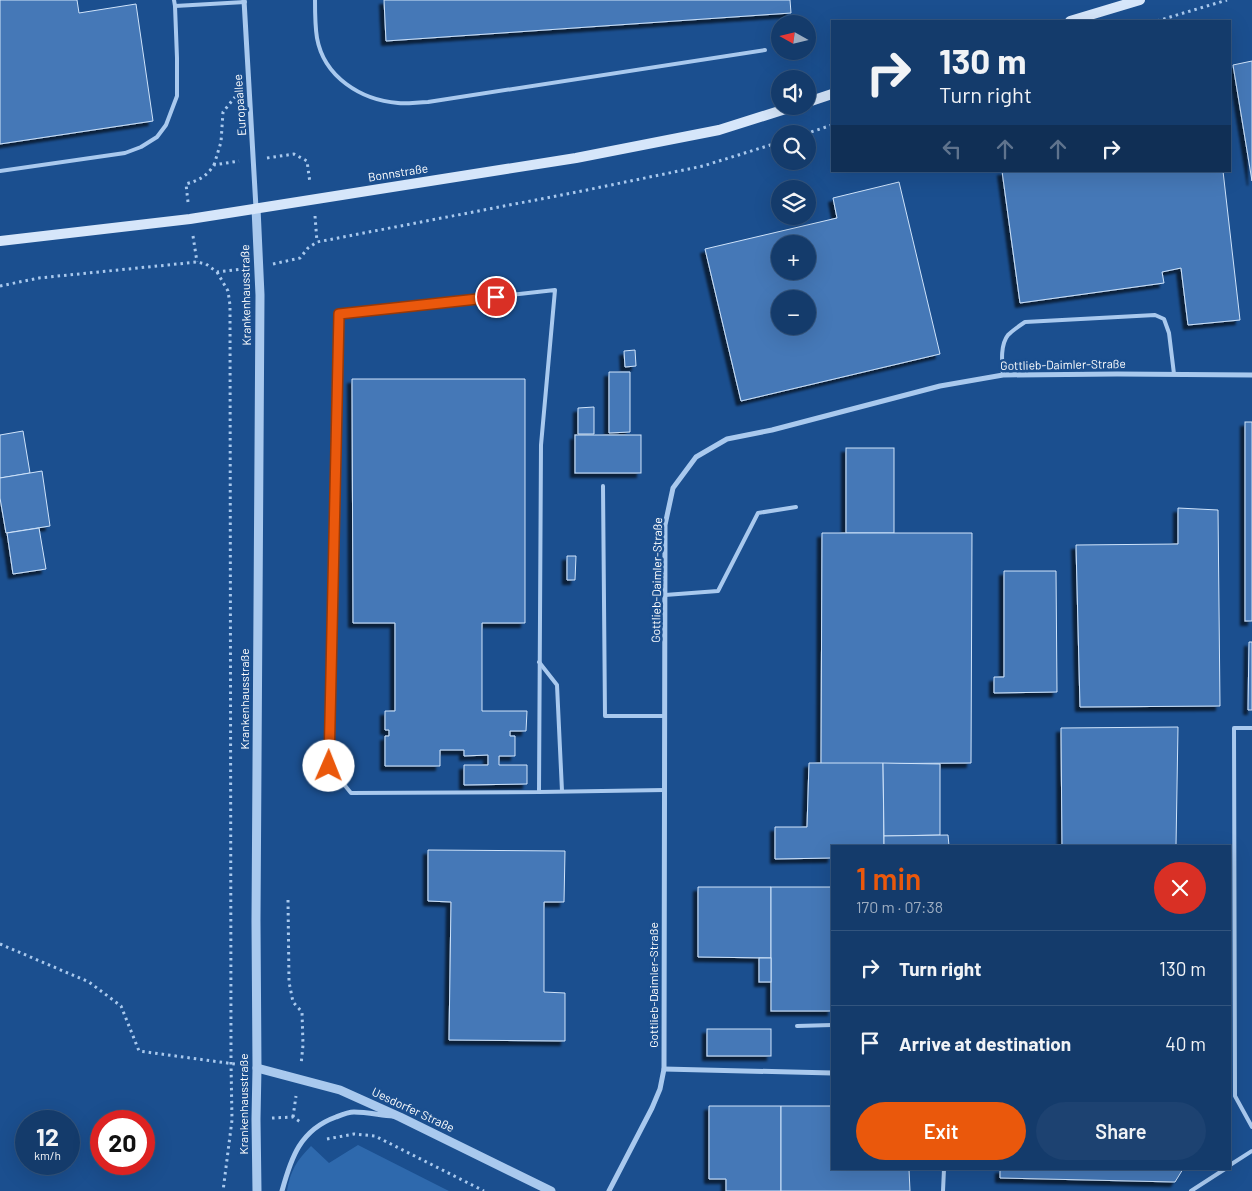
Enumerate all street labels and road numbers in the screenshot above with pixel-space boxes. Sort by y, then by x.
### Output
street label: Europaallee [230,74,248,136]
street label: Bonnstraße [367,160,429,184]
street label: Krankenhausstraße [237,244,253,346]
street label: Gottlieb-Daimler-Straße [1000,356,1126,372]
street label: Gottlieb-Daimler-Straße [648,517,664,643]
street label: Krankenhausstraße [237,648,251,750]
street label: Gottlieb-Daimler-Straße [646,922,660,1048]
street label: Krankenhausstraße [236,1053,250,1155]
street label: Uesdorfer Straße [370,1084,457,1134]

